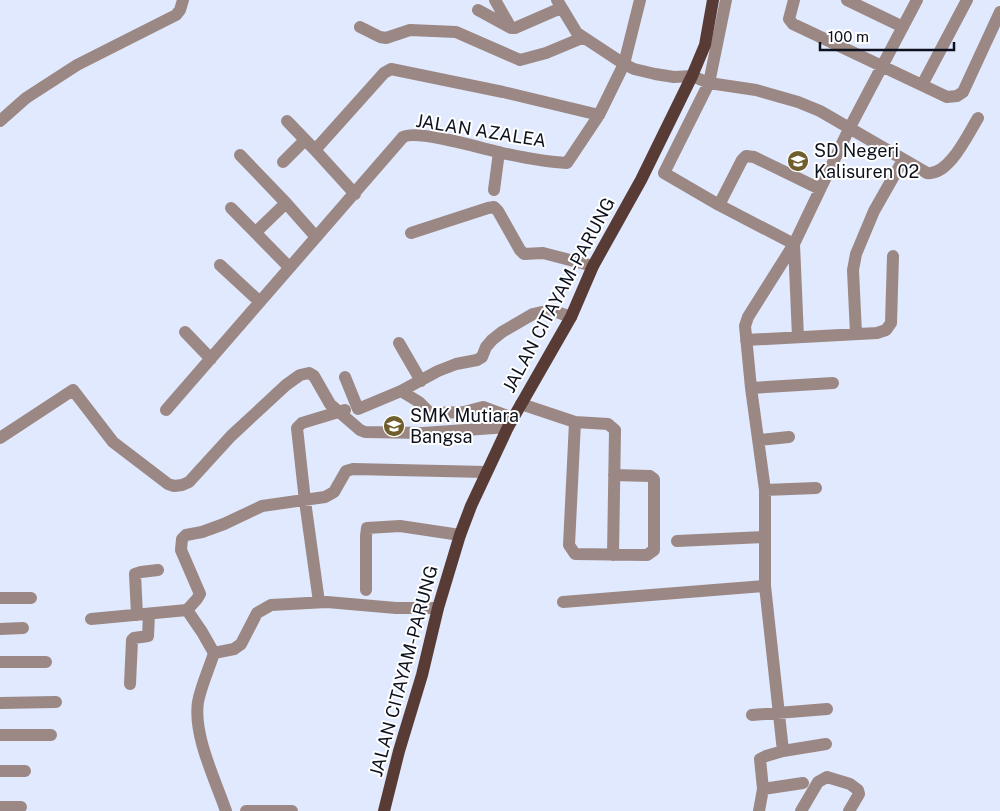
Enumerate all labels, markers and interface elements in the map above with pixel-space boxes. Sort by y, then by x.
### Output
scale bar [820,20,954,52]
text: 100 m [828,28,869,45]
street label: JALAN AZALEA [414,110,548,151]
place label: SD Negeri Kalisuren 02 [814,140,919,182]
school or university icon: SD Negeri Kalisuren 02 [786,149,810,173]
street label: JALAN CITAYAM-PARUNG [498,194,619,396]
place label: SMK Mutiara Bangsa [410,405,519,447]
school or university icon: SMK Mutiara Bangsa [382,414,406,438]
street label: JALAN CITAYAM-PARUNG [365,563,442,779]

